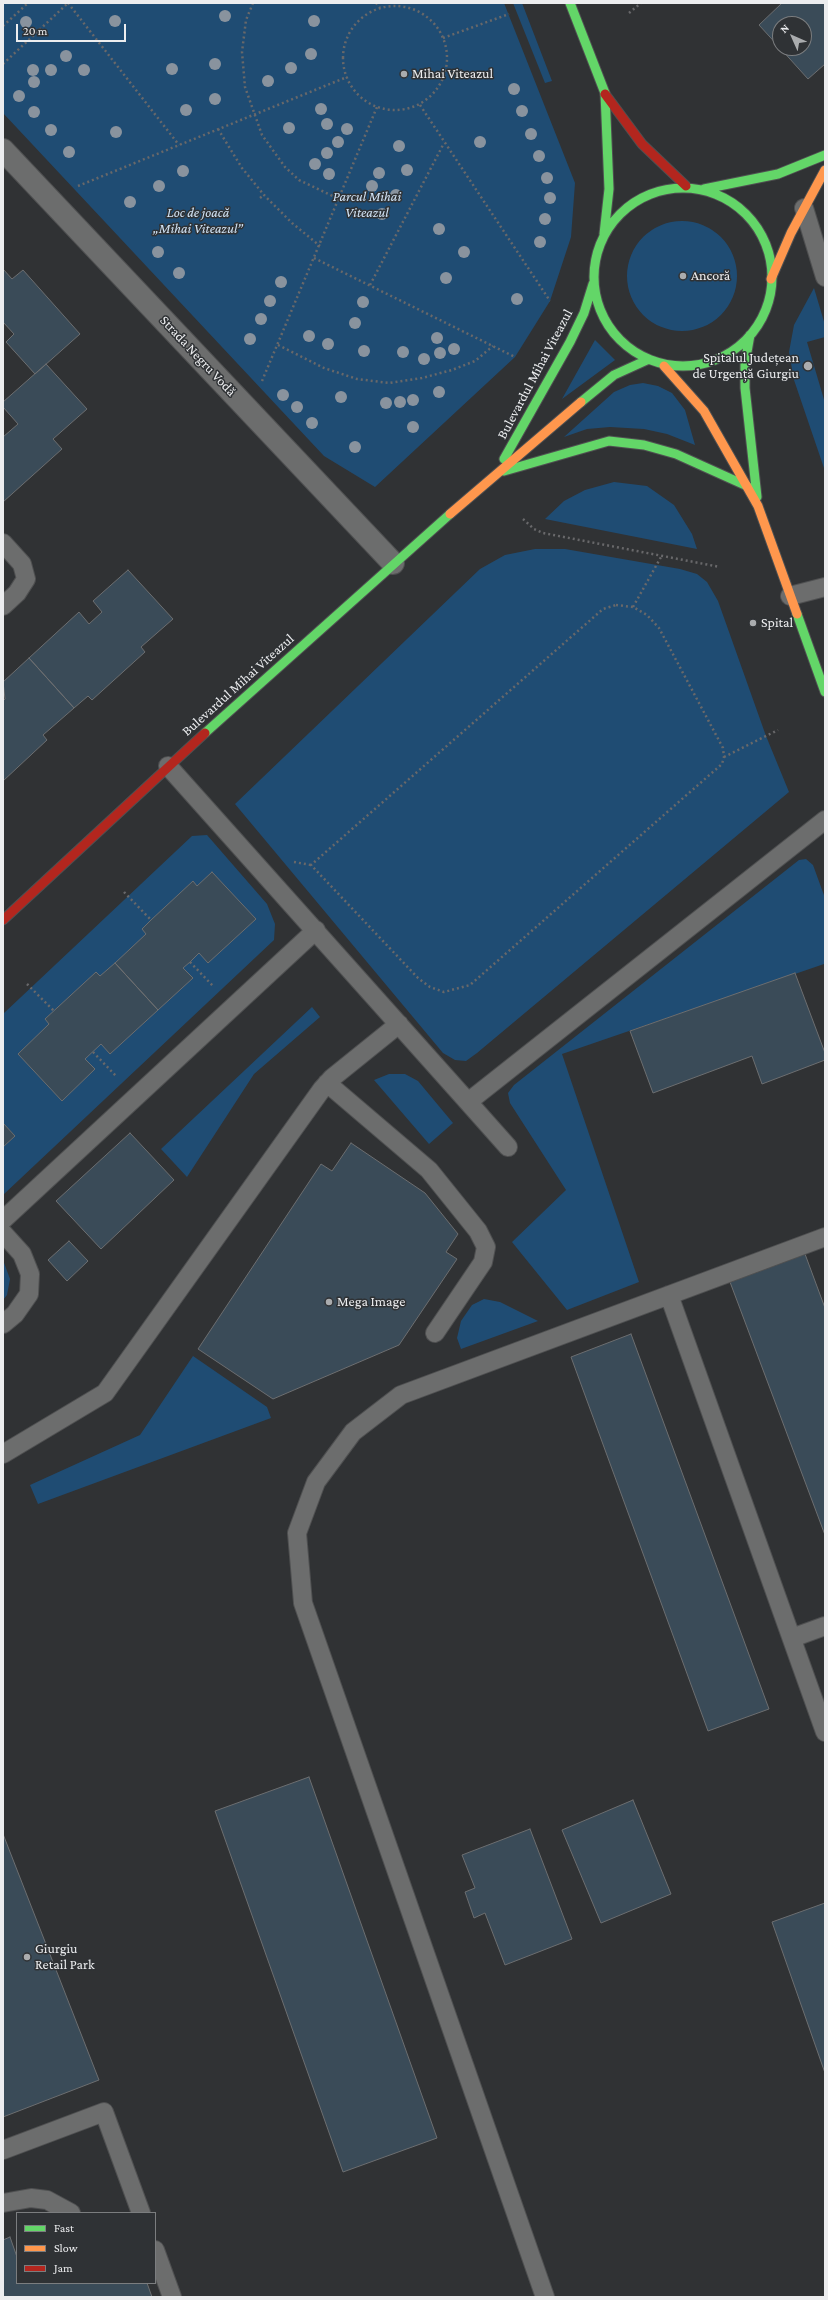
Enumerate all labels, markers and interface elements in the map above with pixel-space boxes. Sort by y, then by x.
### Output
scale bar [18,16,128,42]
north arrow [772,16,812,56]
text: N [777,21,791,35]
text: 20 m [23,24,47,38]
place label: Mihai Viteazul [412,66,493,82]
marker: Mihai Viteazul [399,69,409,79]
park label: Parcul Mihai Viteazul [333,189,401,222]
park label: Loc de joacă „Mihai Viteazul” [153,205,243,238]
place label: Ancoră [691,268,730,284]
marker: Ancoră [678,271,688,281]
street label: Bulevardul Mihai Viteazul [494,306,576,442]
street label: Strada Negru Vodă [156,312,240,400]
place label: Spitalul Județean de Urgență Giurgiu [692,350,799,382]
marker: Spitalul Județean de Urgență Giurgiu [802,360,814,372]
place label: Spital [761,615,793,631]
marker: Spital [748,618,758,628]
street label: Bulevardul Mihai Viteazul [179,630,297,740]
place label: Mega Image [337,1294,405,1310]
marker: Mega Image [324,1297,334,1307]
place label: Giurgiu Retail Park [35,1941,95,1974]
marker: Giurgiu Retail Park [22,1952,32,1962]
legend [16,2212,156,2284]
text: Fast [54,2221,74,2235]
text: Slow [54,2241,78,2255]
text: Jam [54,2261,73,2275]

